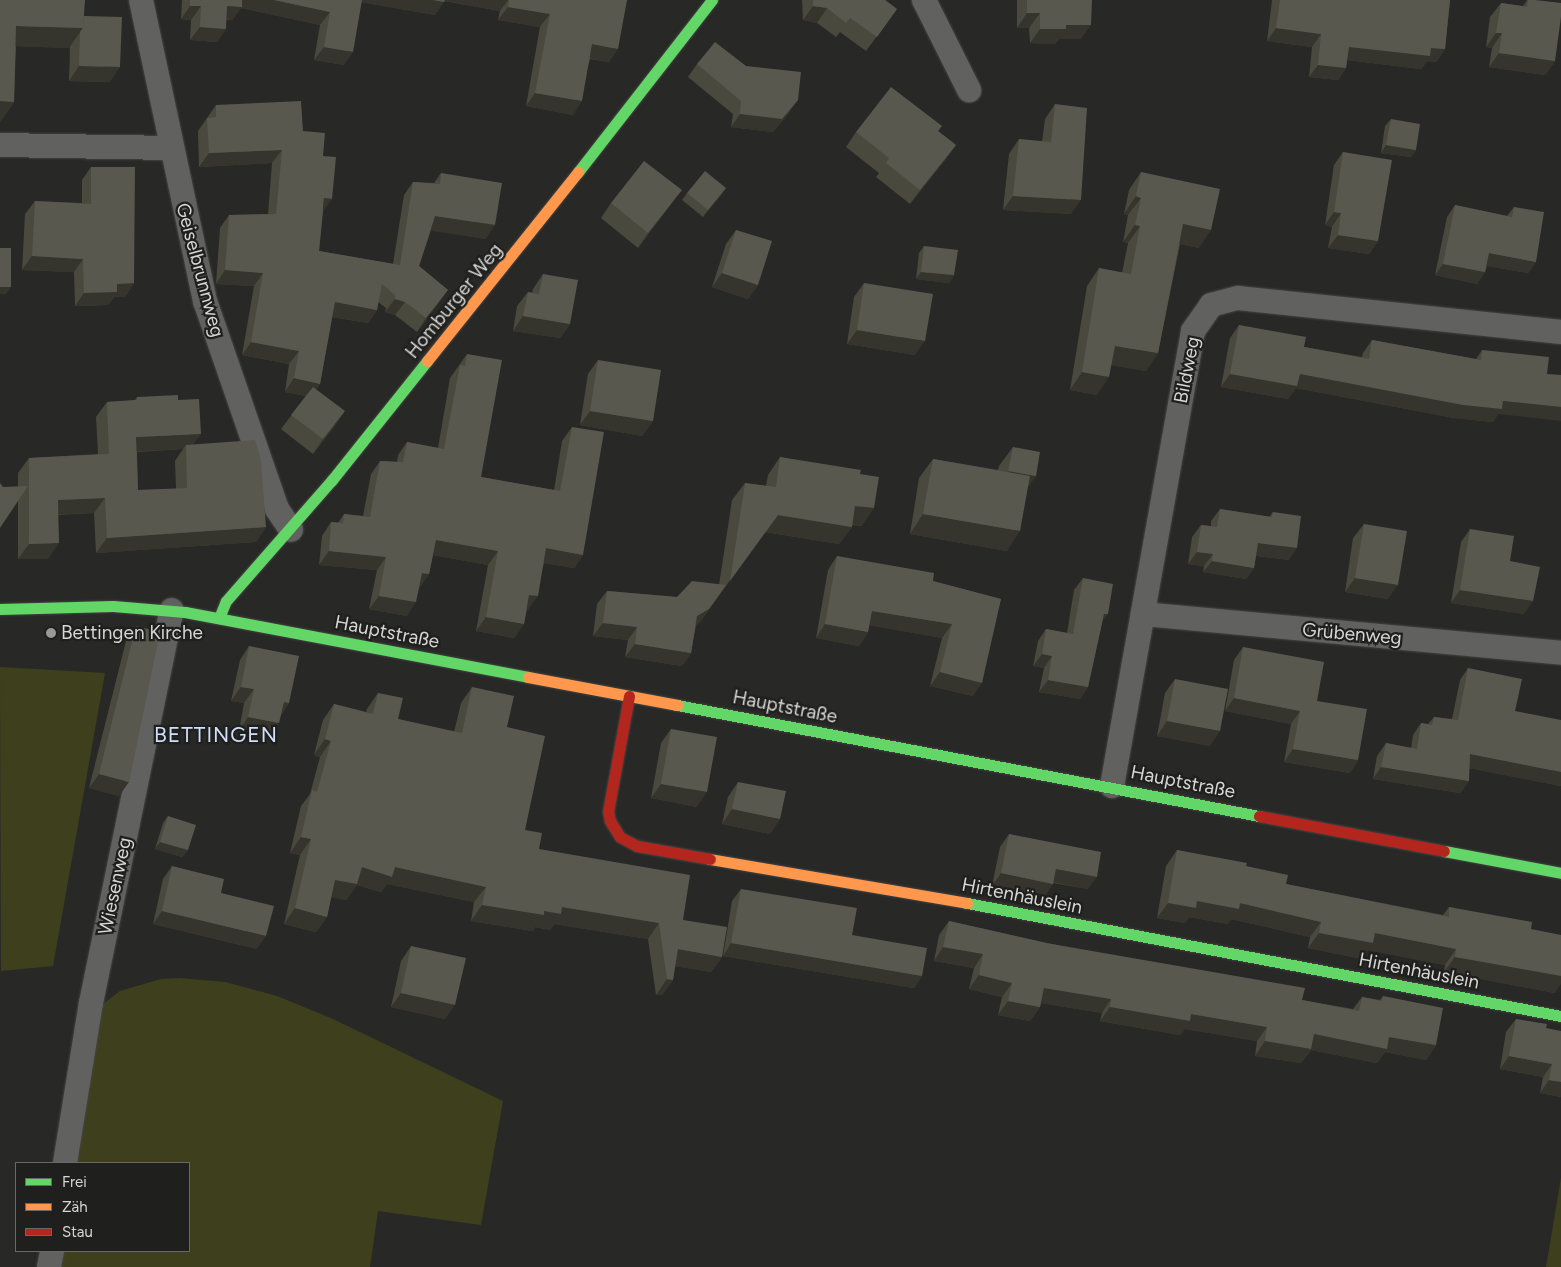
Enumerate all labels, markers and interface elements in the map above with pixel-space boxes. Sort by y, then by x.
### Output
street label: Geiselbrunnweg [171,200,229,340]
street label: Homburger Weg [401,239,507,363]
street label: Bildweg [1169,335,1205,405]
street label: Hauptstraße [333,611,441,653]
street label: Grübenweg [1301,618,1403,650]
place label: Bettingen Kirche [61,622,203,644]
marker: Bettingen Kirche [45,627,57,639]
street label: Hauptstraße [731,686,839,728]
district label: BETTINGEN [153,722,279,748]
street label: Hauptstraße [1129,761,1237,803]
street label: Wiesenweg [94,835,136,937]
street label: Hirtenhäuslein [960,873,1084,919]
street label: Hirtenhäuslein [1357,948,1481,994]
legend [15,1162,190,1252]
text: Frei [62,1173,87,1191]
text: Zäh [62,1198,88,1216]
text: Stau [62,1223,93,1241]

